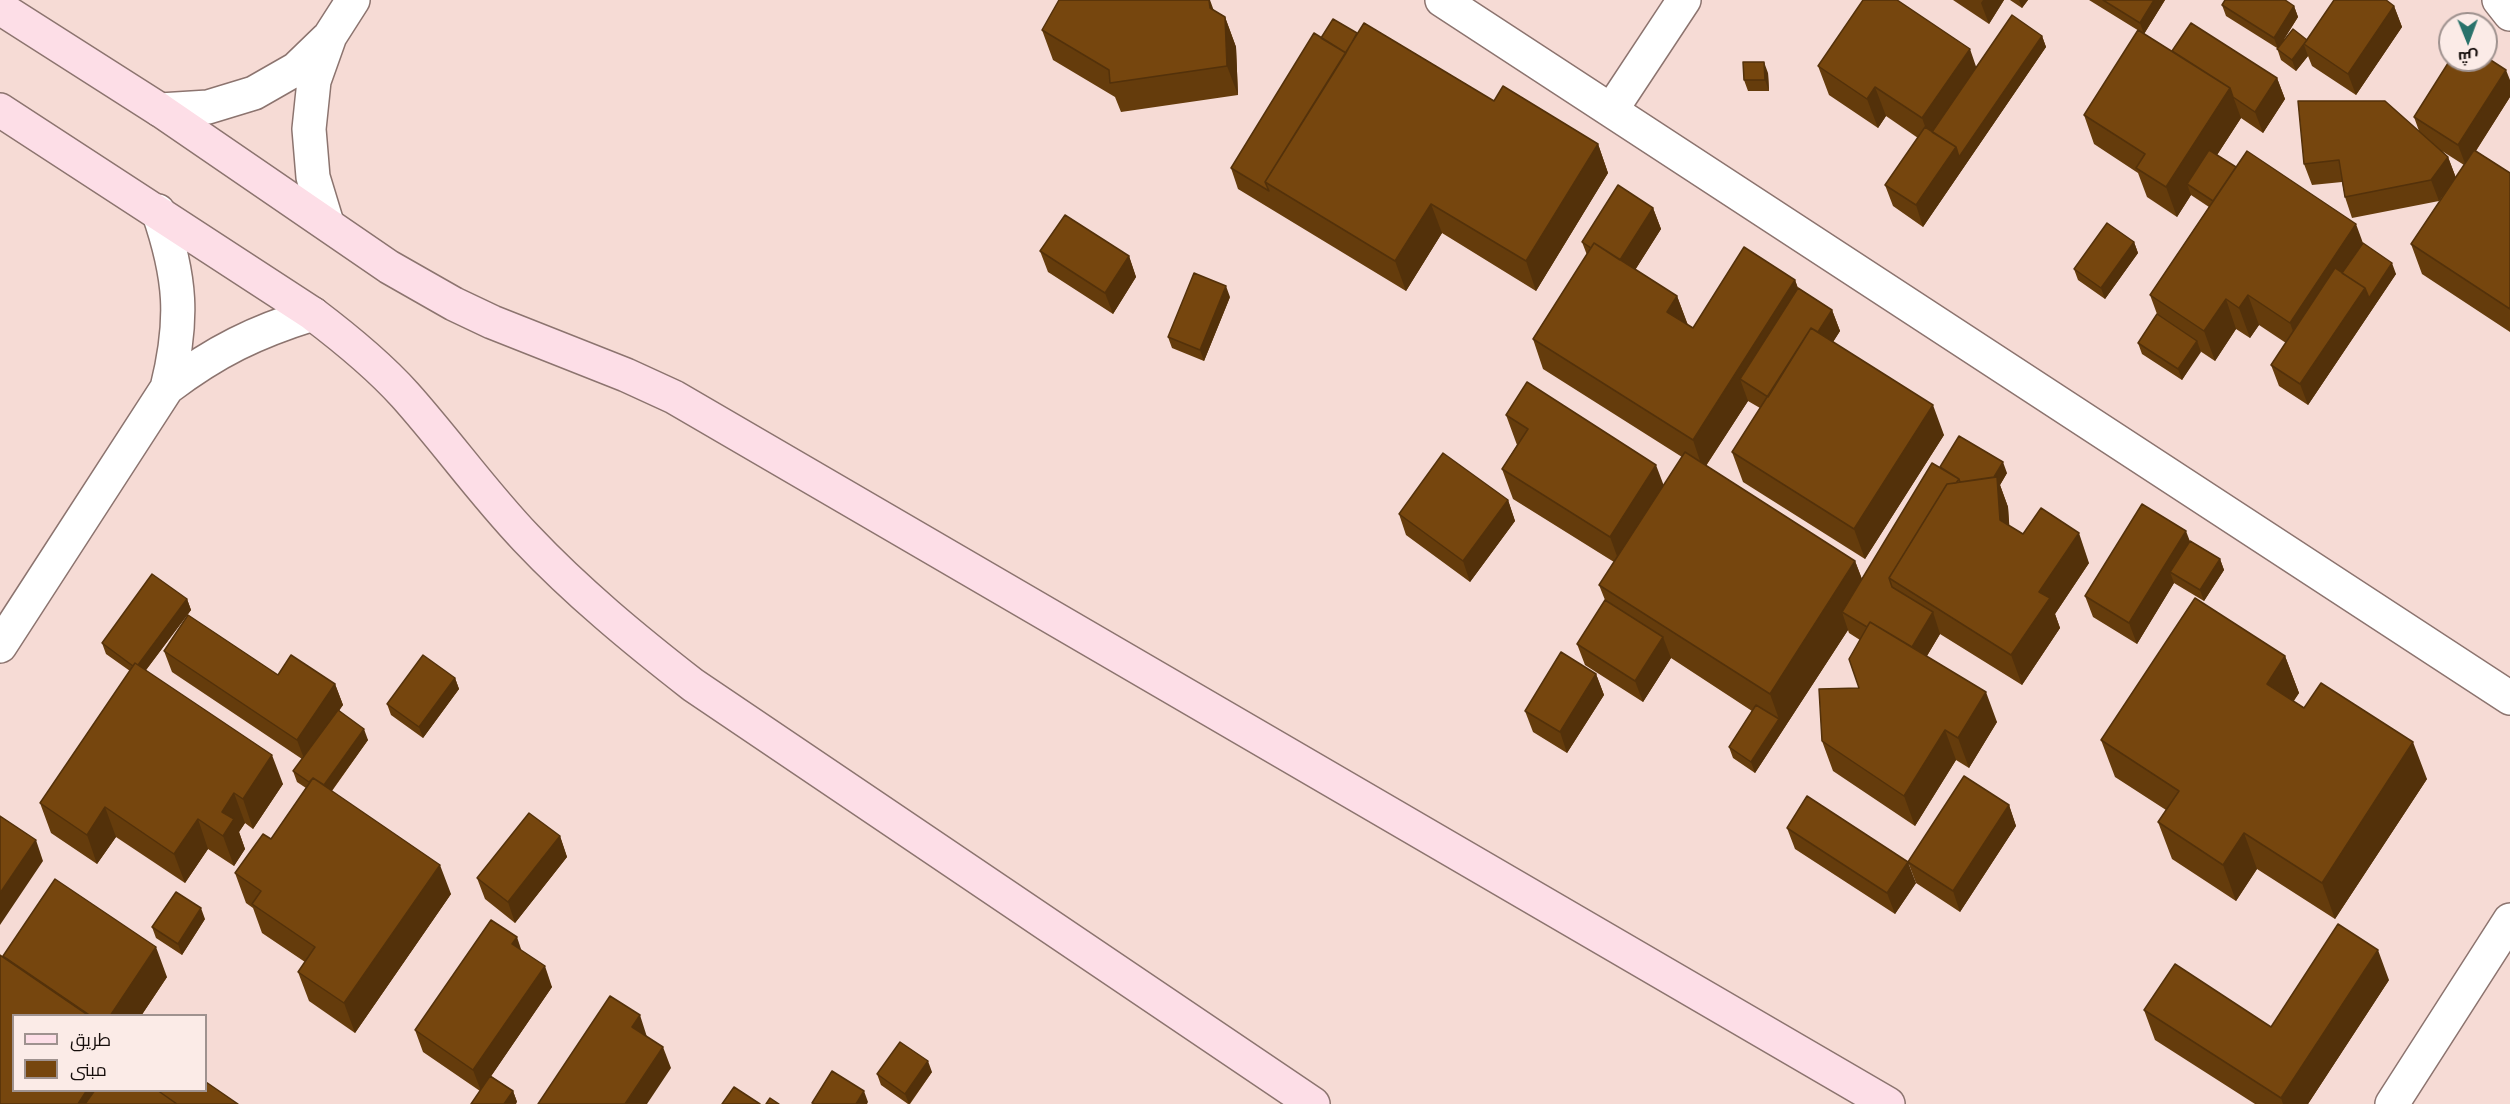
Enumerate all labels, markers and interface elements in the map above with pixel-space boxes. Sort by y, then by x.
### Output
north arrow [2438,12,2498,72]
text: ش [2458,46,2479,70]
legend [12,1014,207,1092]
text: طريق [70,1026,111,1053]
text: مبنى [70,1056,107,1083]

